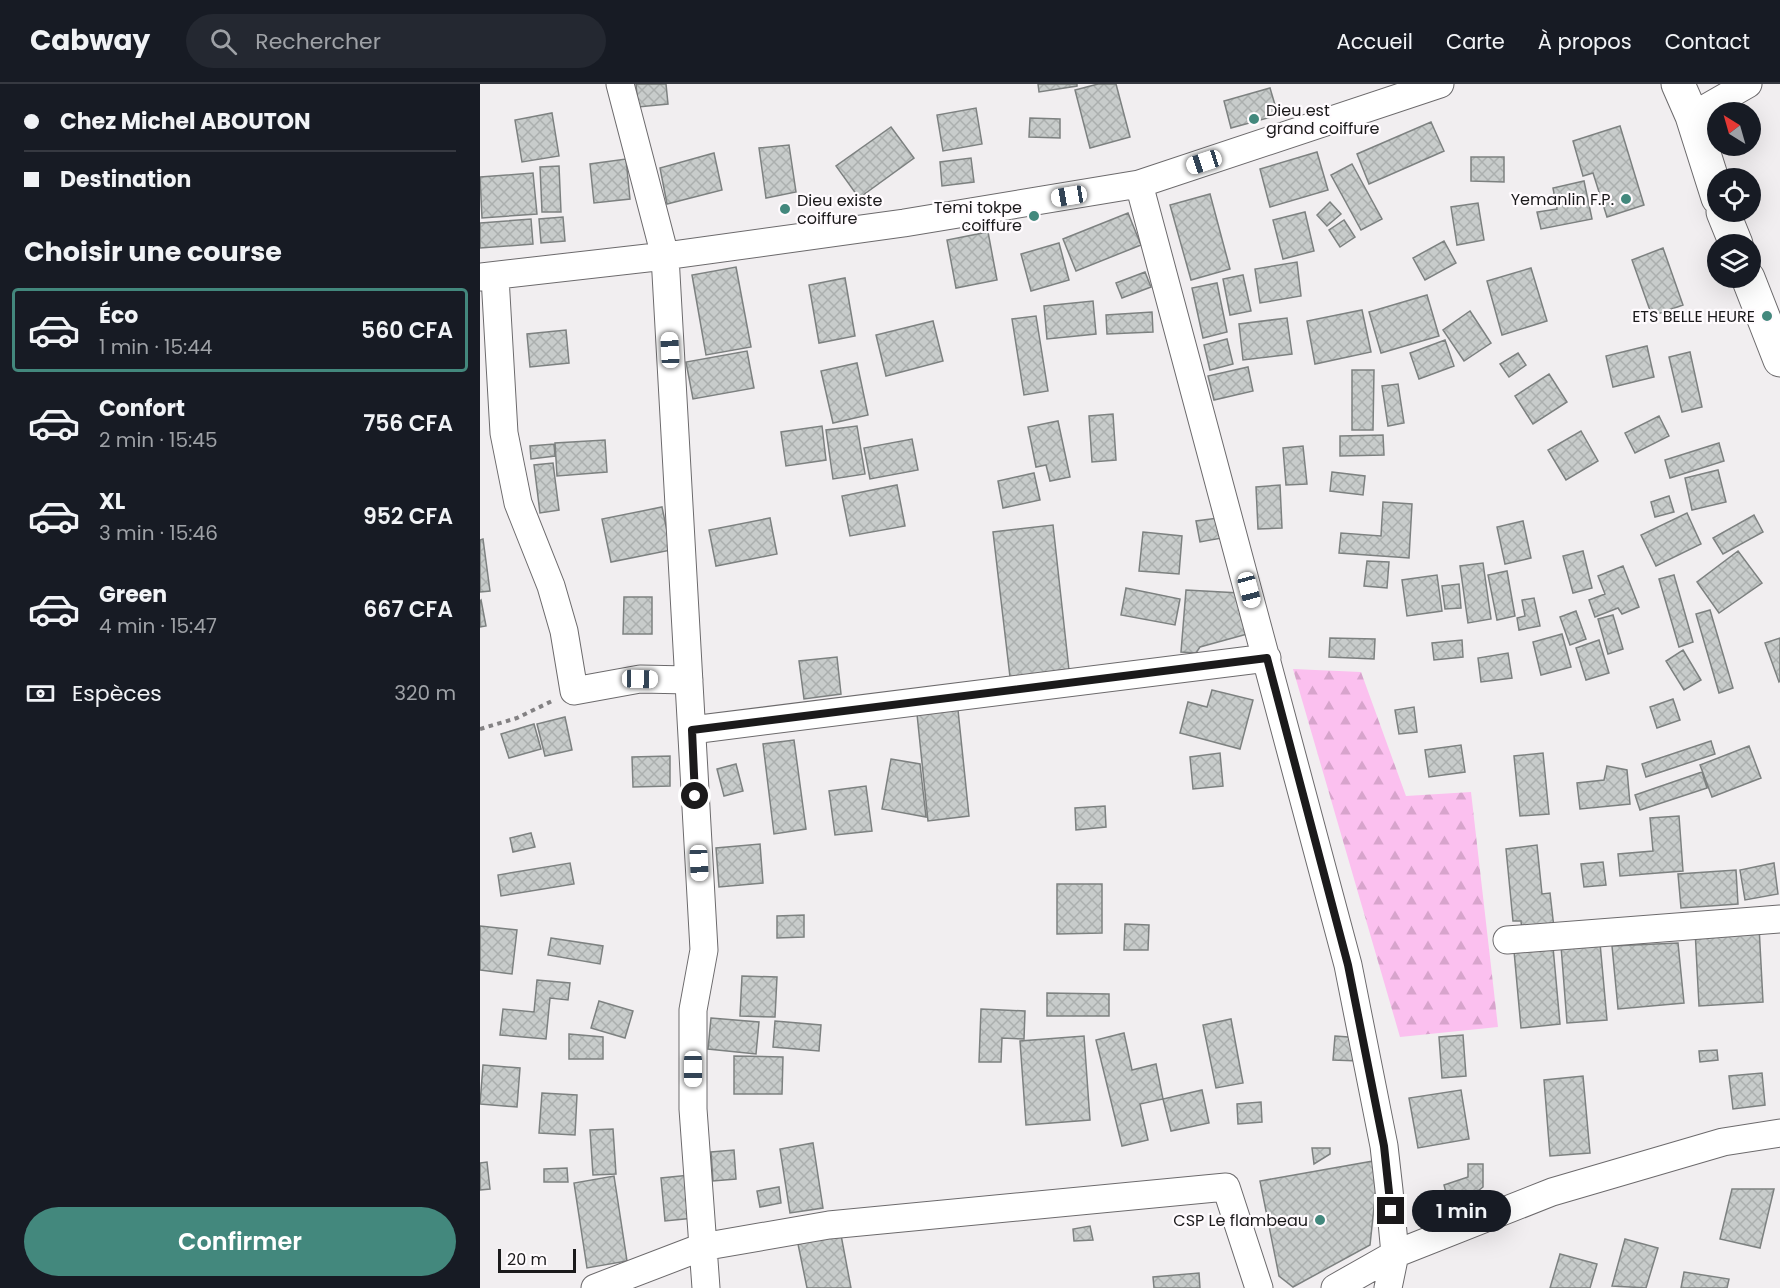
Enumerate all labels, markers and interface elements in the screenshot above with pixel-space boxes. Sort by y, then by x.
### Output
search box [186,14,606,68]
text: Cabway [30,21,150,60]
icon: search [207,25,240,58]
text: Rechercher [255,26,381,57]
text: Accueil [1336,27,1413,56]
text: Carte [1446,27,1505,56]
text: À propos [1538,27,1632,56]
text: Contact [1665,27,1750,56]
place label: Dieu est grand coiffure [1266,99,1380,140]
north arrow [1707,102,1761,156]
map controls [1707,102,1761,288]
text: Chez Michel ABOUTON [60,106,311,137]
marker: Dieu est grand coiffure [1247,112,1261,126]
car [1184,148,1224,176]
text: Destination [60,164,191,195]
button: locate [1707,168,1761,222]
car [1050,184,1088,208]
place label: Yemanlin F.P. [1511,188,1614,211]
place label: Dieu existe coiffure [797,189,882,230]
marker: Yemanlin F.P. [1619,192,1633,206]
place label: Temi tokpe coiffure [934,196,1022,237]
marker: Dieu existe coiffure [778,202,792,216]
marker: Temi tokpe coiffure [1027,209,1041,223]
text: Choisir une course [24,233,282,270]
button: layers [1707,234,1761,288]
text: Éco [99,300,138,331]
icon: car [27,303,81,357]
place label: ETS BELLE HEURE [1632,305,1755,328]
marker: ETS BELLE HEURE [1760,309,1774,323]
text: 560 CFA [361,315,453,346]
car [660,332,680,368]
text: 1 min · 15:44 [99,333,212,361]
text: Confort [99,393,185,424]
icon: car [27,396,81,450]
text: 756 CFA [363,408,453,439]
text: 2 min · 15:45 [99,426,217,454]
text: XL [99,486,125,517]
icon: car [27,489,81,543]
text: 952 CFA [363,501,453,532]
text: 3 min · 15:46 [99,519,218,547]
car [1236,570,1262,610]
text: Green [99,579,167,610]
icon: car [27,582,81,636]
text: 667 CFA [363,594,453,625]
text: 4 min · 15:47 [99,612,217,640]
car [622,670,658,688]
icon: cash [24,677,57,710]
text: Espèces [72,678,162,709]
text: 320 m [394,679,456,707]
route start [681,782,708,809]
car [689,845,709,881]
car [684,1051,702,1087]
callout: 1 min [1412,1190,1511,1232]
route end [1377,1197,1404,1224]
text: 1 min [1436,1197,1487,1225]
button: Confirmer [24,1207,456,1276]
place label: CSP Le flambeau [1173,1209,1308,1232]
marker: CSP Le flambeau [1313,1213,1327,1227]
scale bar [498,1246,576,1274]
text: 20 m [507,1248,547,1271]

